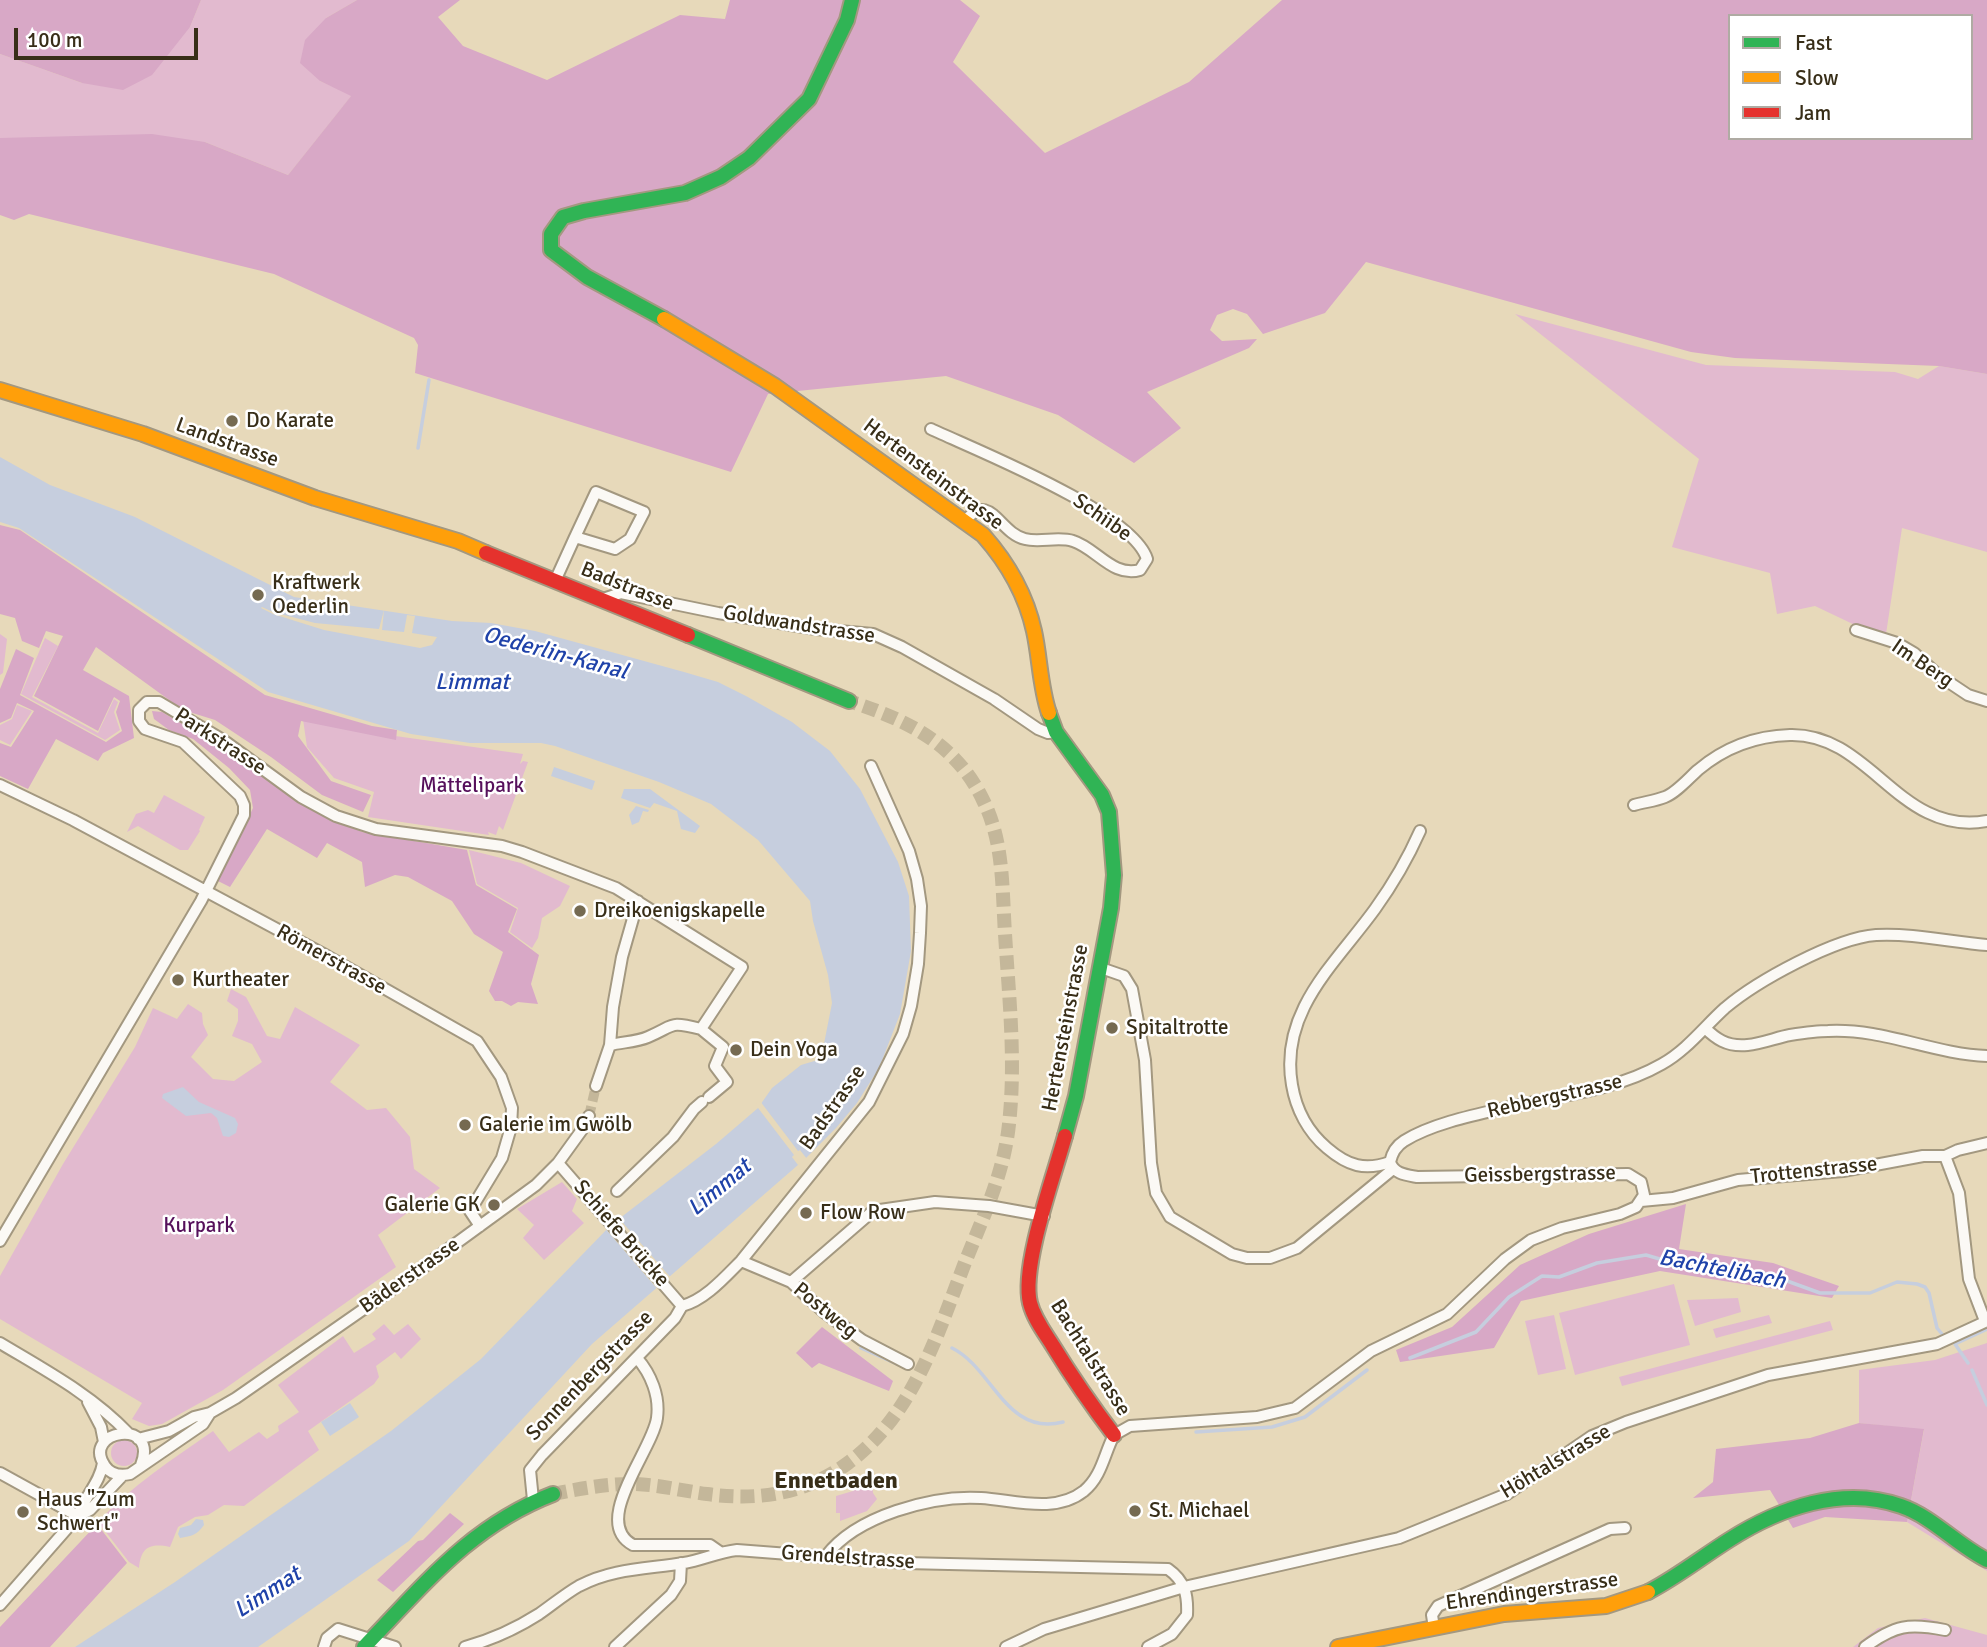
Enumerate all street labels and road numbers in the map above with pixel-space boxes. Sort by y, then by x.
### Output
street label: Landstrasse [172,413,282,473]
street label: Hertensteinstrasse [858,414,1008,536]
street label: Schiibe [1068,489,1136,547]
street label: Badstrasse [577,557,677,617]
street label: Goldwandstrasse [721,601,877,649]
street label: Im Berg [1886,634,1958,694]
street label: Parkstrasse [170,703,270,781]
street label: Römerstrasse [272,919,390,1001]
street label: Hertensteinstrasse [1037,942,1095,1114]
street label: Badstrasse [795,1061,871,1155]
street label: Rebbergstrasse [1485,1069,1625,1125]
street label: Trottenstrasse [1749,1152,1879,1190]
street label: Geissbergstrasse [1464,1161,1616,1189]
street label: Schiefe Brücke [568,1175,674,1293]
street label: Bäderstrasse [355,1232,465,1320]
street label: Postweg [788,1277,862,1345]
street label: Bachtalstrasse [1044,1295,1136,1421]
street label: Sonnenbergstrasse [521,1306,659,1446]
street label: Höhtalstrasse [1496,1419,1616,1505]
street label: Grendelstrasse [780,1541,916,1575]
street label: Ehrendingerstrasse [1444,1567,1620,1617]

